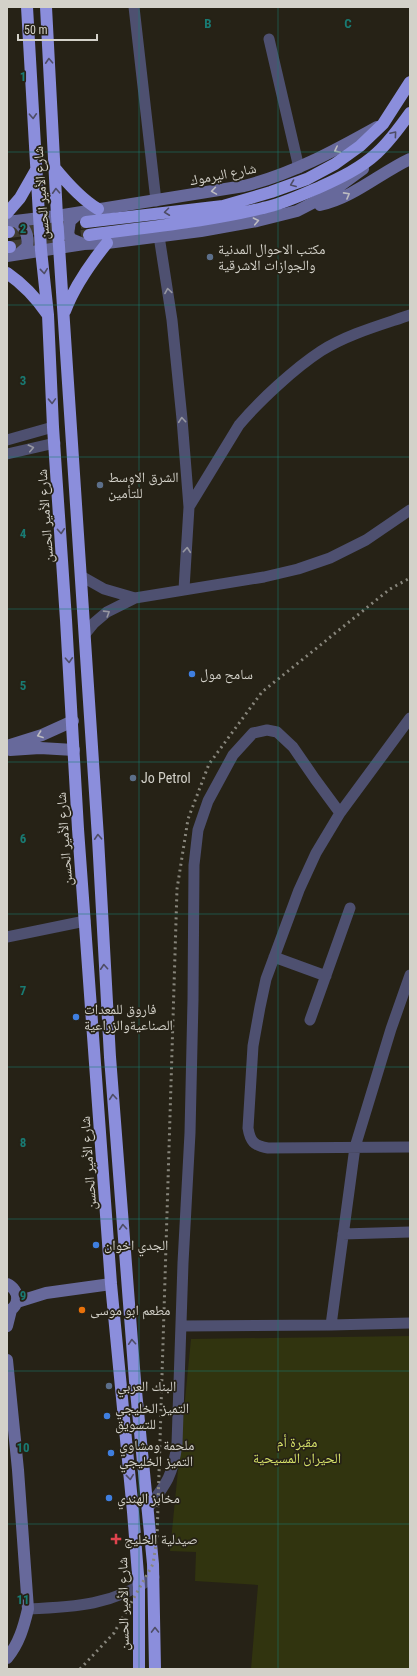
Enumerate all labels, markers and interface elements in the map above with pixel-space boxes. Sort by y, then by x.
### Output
scale bar [18,16,97,42]
text: B [204,16,212,31]
text: C [344,16,352,31]
text: 50 m [24,23,48,37]
one-way arrow [44,58,53,64]
text: 1 [20,69,26,84]
one-way arrow [29,113,37,119]
one-way arrow [390,132,397,139]
one-way arrow [333,145,341,152]
street label: شارع الأمير الحسن [30,146,54,240]
street label: شارع اليرموك [188,160,258,190]
one-way arrow [290,179,297,187]
one-way arrow [211,187,217,195]
one-way arrow [51,188,60,194]
one-way arrow [343,192,351,199]
one-way arrow [164,208,170,217]
one-way arrow [253,217,259,226]
text: 2 [20,221,27,236]
place label: مكتب الاحوال المدنية والجوازات الاشرقية [218,241,325,274]
marker: مكتب الاحوال المدنية والجوازات الاشرقية [205,252,215,262]
one-way arrow [39,268,48,274]
one-way arrow [164,288,173,294]
text: 3 [20,373,26,388]
one-way arrow [48,398,56,404]
one-way arrow [178,417,187,423]
one-way arrow [28,445,34,453]
street label: شارع الأمير الحسن [34,469,58,563]
place label: الشرق الاوسط للتأمين [108,469,179,502]
marker: الشرق الاوسط للتأمين [95,480,105,490]
text: 4 [20,526,27,541]
one-way arrow [56,528,65,534]
one-way arrow [182,547,191,553]
one-way arrow [103,610,110,617]
one-way arrow [64,657,73,663]
place label: سامح مول [200,666,253,684]
marker: سامح مول [187,669,197,679]
text: 5 [20,678,27,693]
one-way arrow [37,731,44,739]
place label: Jo Petrol [141,770,191,786]
marker: Jo Petrol [128,773,138,783]
street label: شارع الأمير الحسن [53,792,77,886]
text: 6 [20,831,27,846]
one-way arrow [93,834,102,841]
one-way arrow [100,964,109,970]
text: 7 [20,983,27,998]
place label: فاروق للمعدات الصناعيةوالزراعية [84,1001,173,1034]
marker: فاروق للمعدات الصناعيةوالزراعية [71,1012,81,1022]
one-way arrow [109,1094,118,1100]
street label: شارع الأمير الحسن [77,1116,101,1210]
text: 8 [20,1135,26,1150]
one-way arrow [119,1224,128,1230]
place label: الجدي اخوان [104,1237,168,1257]
marker: الجدي اخوان [91,1240,101,1250]
text: 9 [20,1288,26,1303]
place label: مطعم ابو موسى [90,1302,170,1320]
marker: مطعم ابو موسى [77,1305,87,1315]
one-way arrow [127,1339,136,1345]
place label: البنك العربي [117,1378,176,1398]
marker: البنك العربي [104,1381,114,1391]
place label: التميز الخليجي للتسويق [115,1400,189,1434]
marker: التميز الخليجي للتسويق [102,1411,112,1421]
park label: مقبرة أم الحيران المسيحية [253,1434,341,1467]
place label: ملحمة ومشاوي التميز الخليجي [119,1437,194,1473]
text: 10 [16,1440,30,1455]
marker: ملحمة ومشاوي التميز الخليجي [106,1448,116,1458]
one-way arrow [125,1474,134,1480]
place label: مخابز الهندي [117,1490,180,1510]
marker: مخابز الهندي [104,1493,114,1503]
place label: صيدلية الخليج [124,1531,198,1549]
marker: صيدلية الخليج [111,1534,121,1544]
street label: شارع الأمير الحسن [114,1557,134,1651]
text: 11 [16,1592,30,1607]
one-way arrow [151,1627,159,1633]

